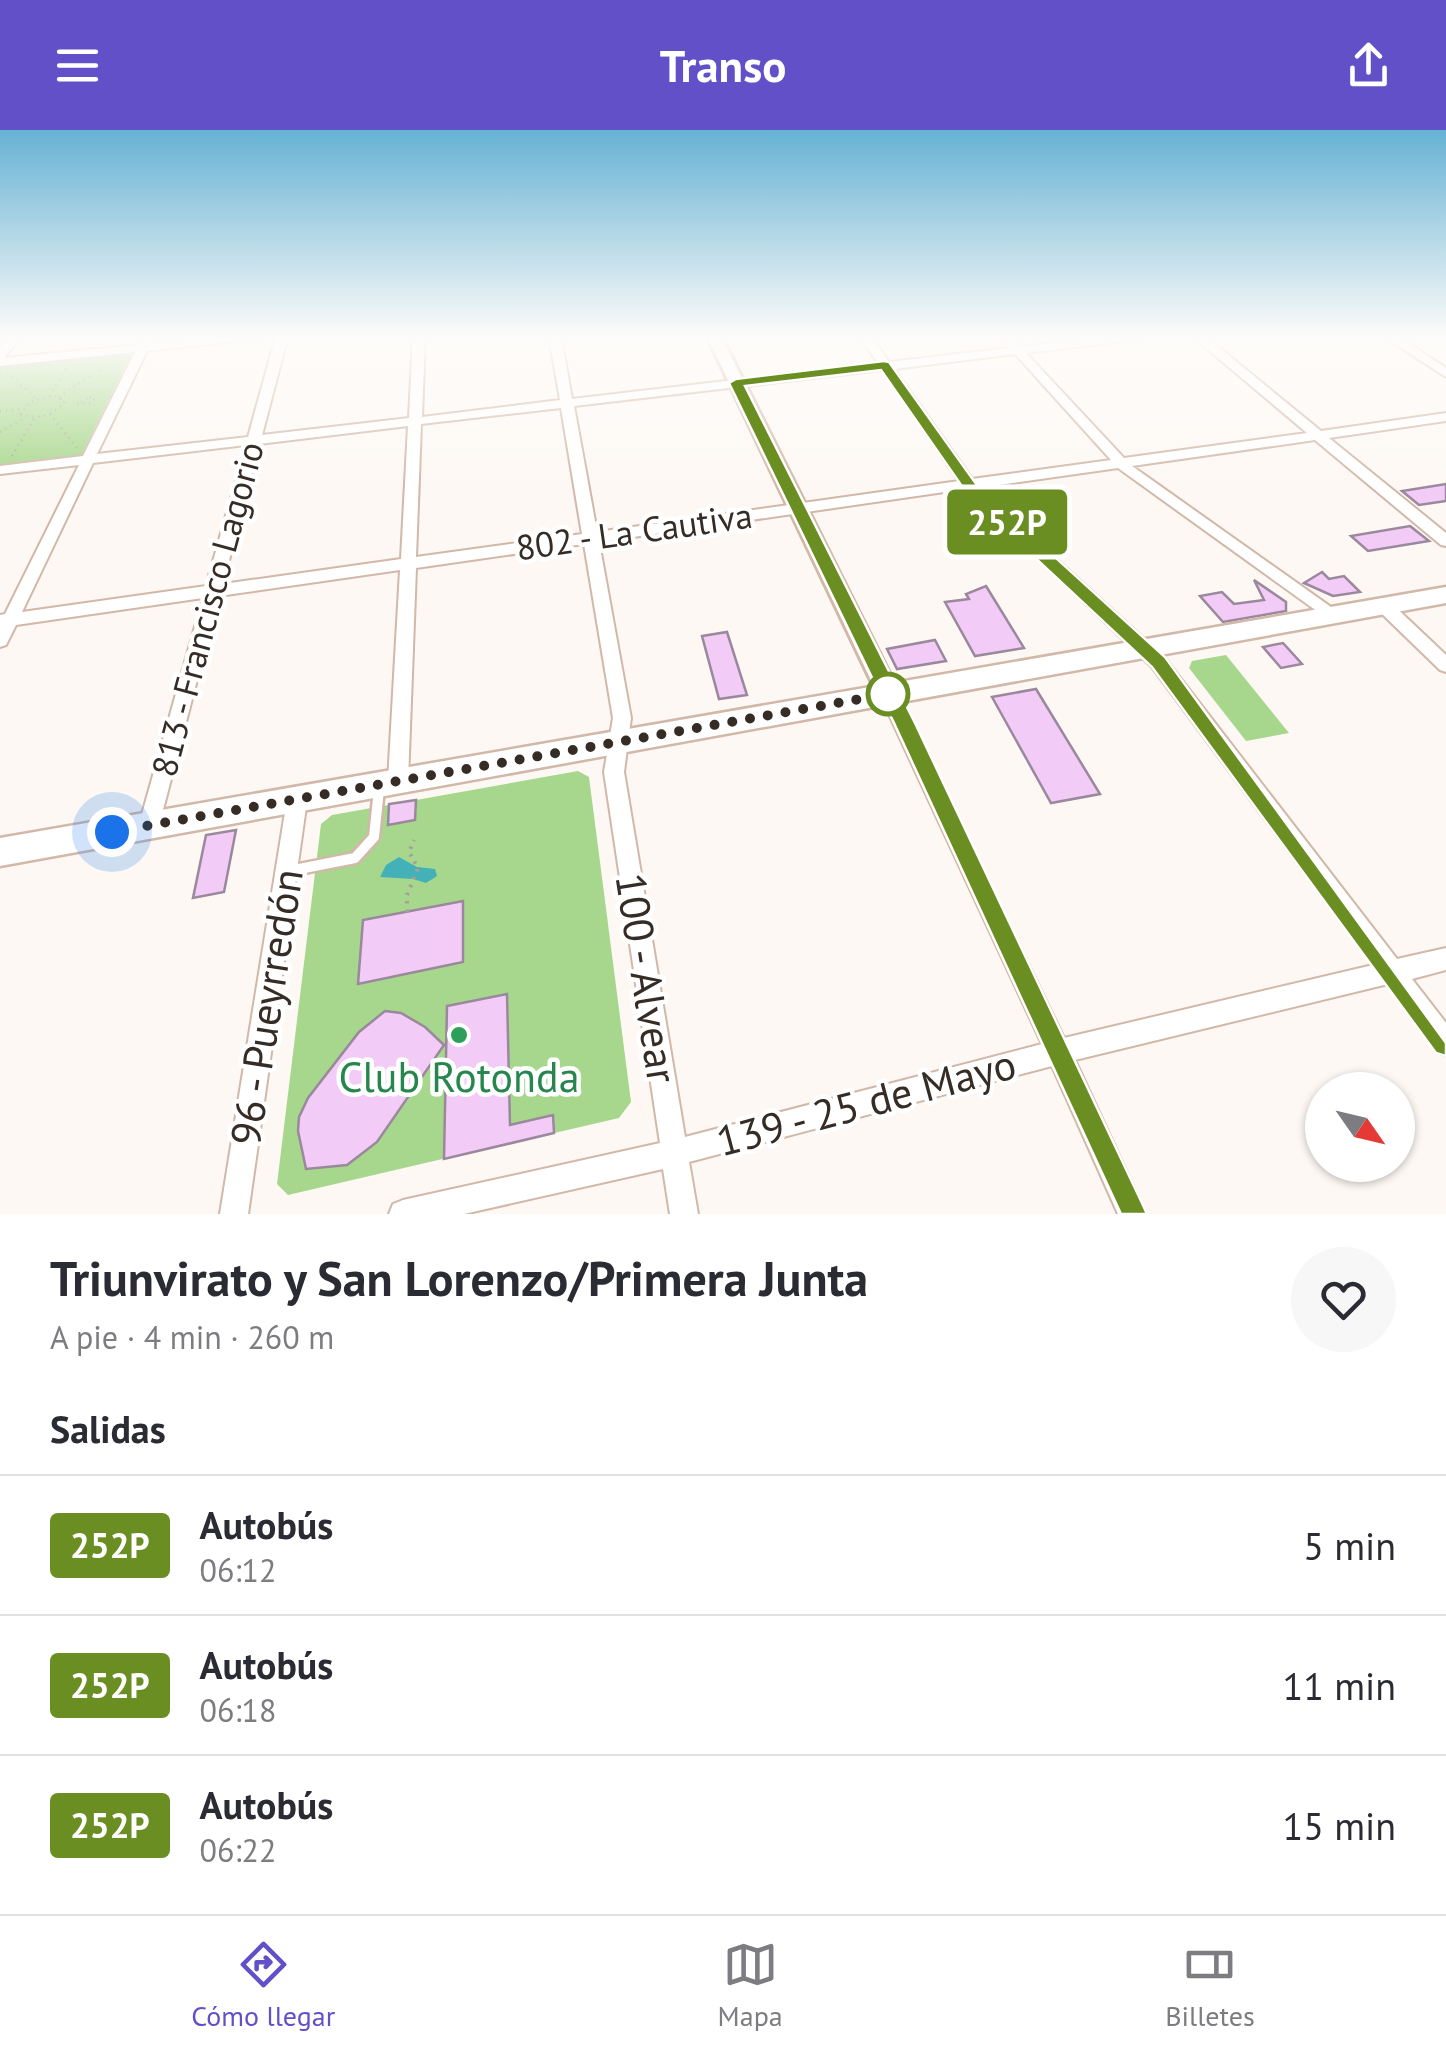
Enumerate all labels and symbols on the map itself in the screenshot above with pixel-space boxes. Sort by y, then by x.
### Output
street label: 813 - Francisco Lagorio [140,437,274,781]
line badge: 252P [937,490,1077,554]
street label: 802 - La Cautiva [513,492,755,570]
unlabelled marker [867,673,909,715]
your location [87,807,137,857]
street label: 96 - Pueyrredón [217,865,315,1149]
street label: 100 - Alvear [603,869,691,1087]
marker: Club Rotonda [448,1024,470,1046]
street label: 139 - 25 de Mayo [710,1036,1022,1168]
place label: Club Rotonda [339,1049,579,1104]
north arrow [1305,1072,1415,1182]

